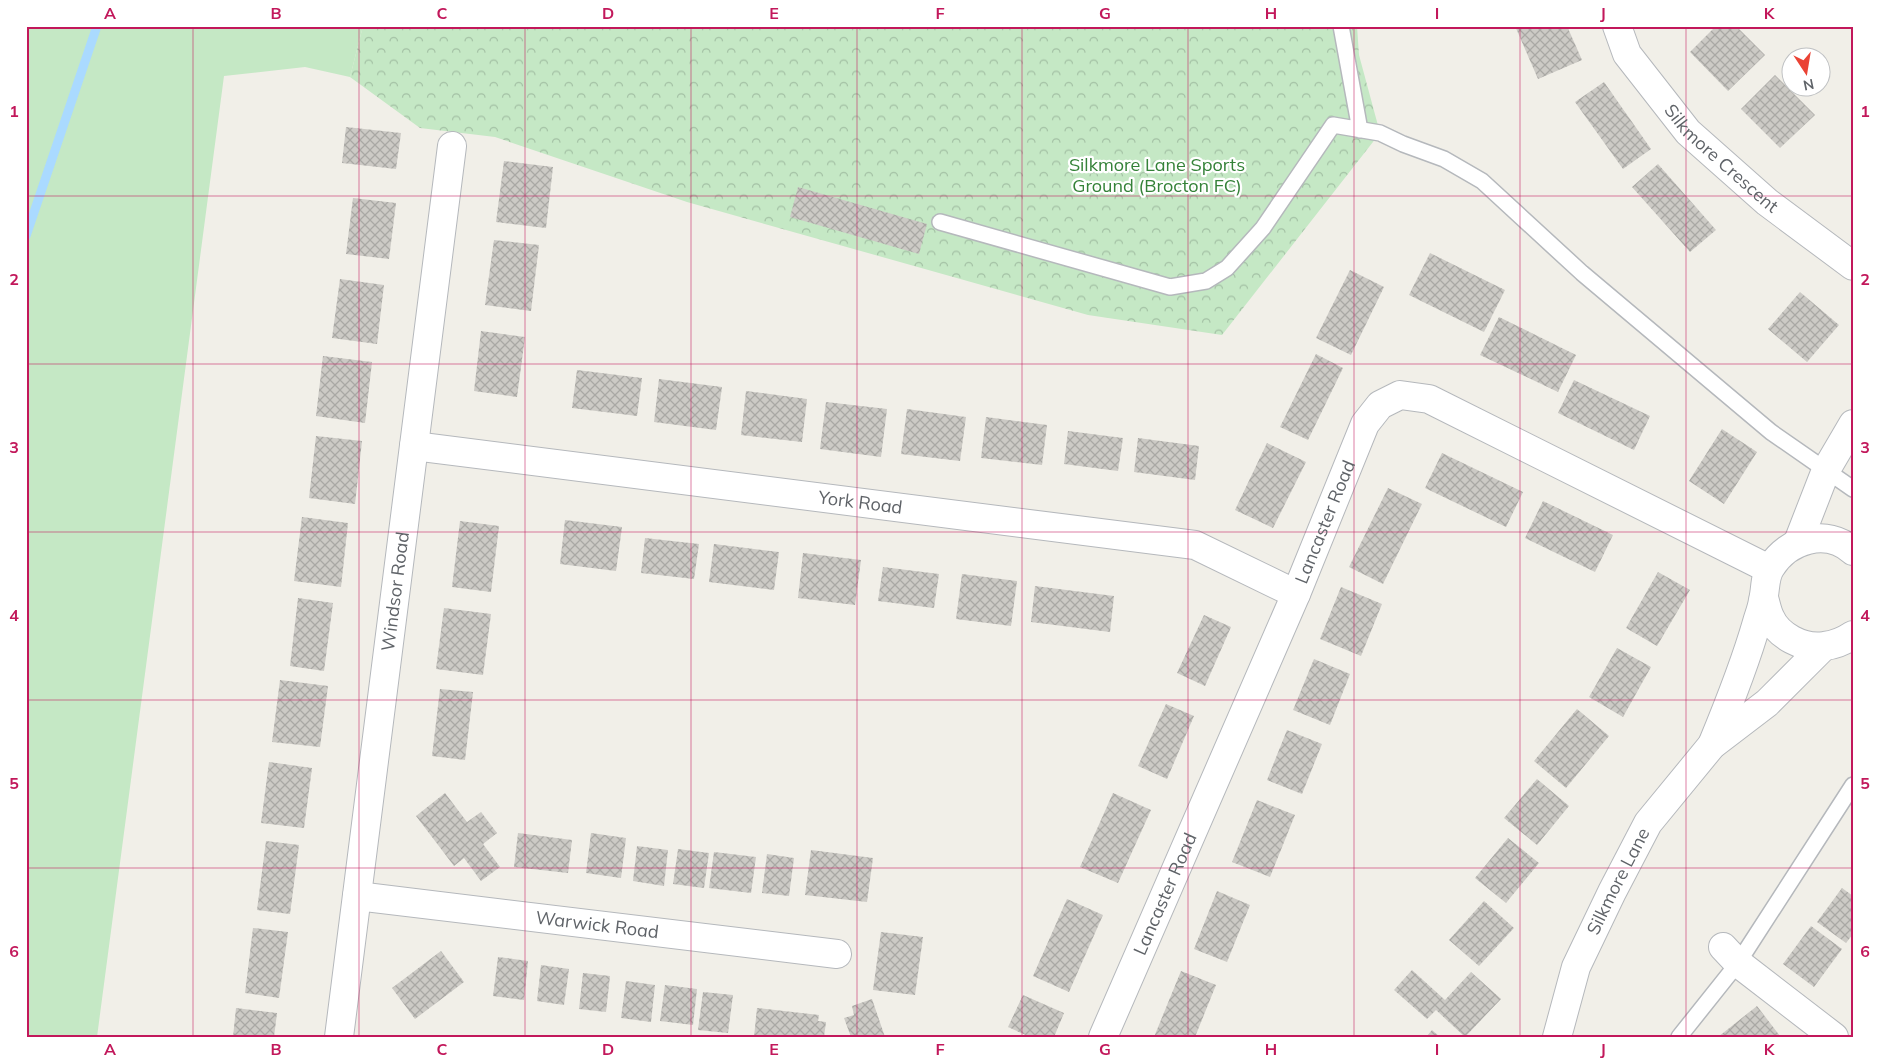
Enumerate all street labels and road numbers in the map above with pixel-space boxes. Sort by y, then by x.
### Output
street label: Silkmore Crescent [1659,99,1783,218]
street label: Lancaster Road [1289,457,1360,587]
street label: York Road [816,485,904,519]
street label: Windsor Road [376,530,414,653]
street label: Silkmore Lane [1581,824,1655,938]
street label: Lancaster Road [1128,829,1202,958]
street label: Warwick Road [534,906,660,943]

